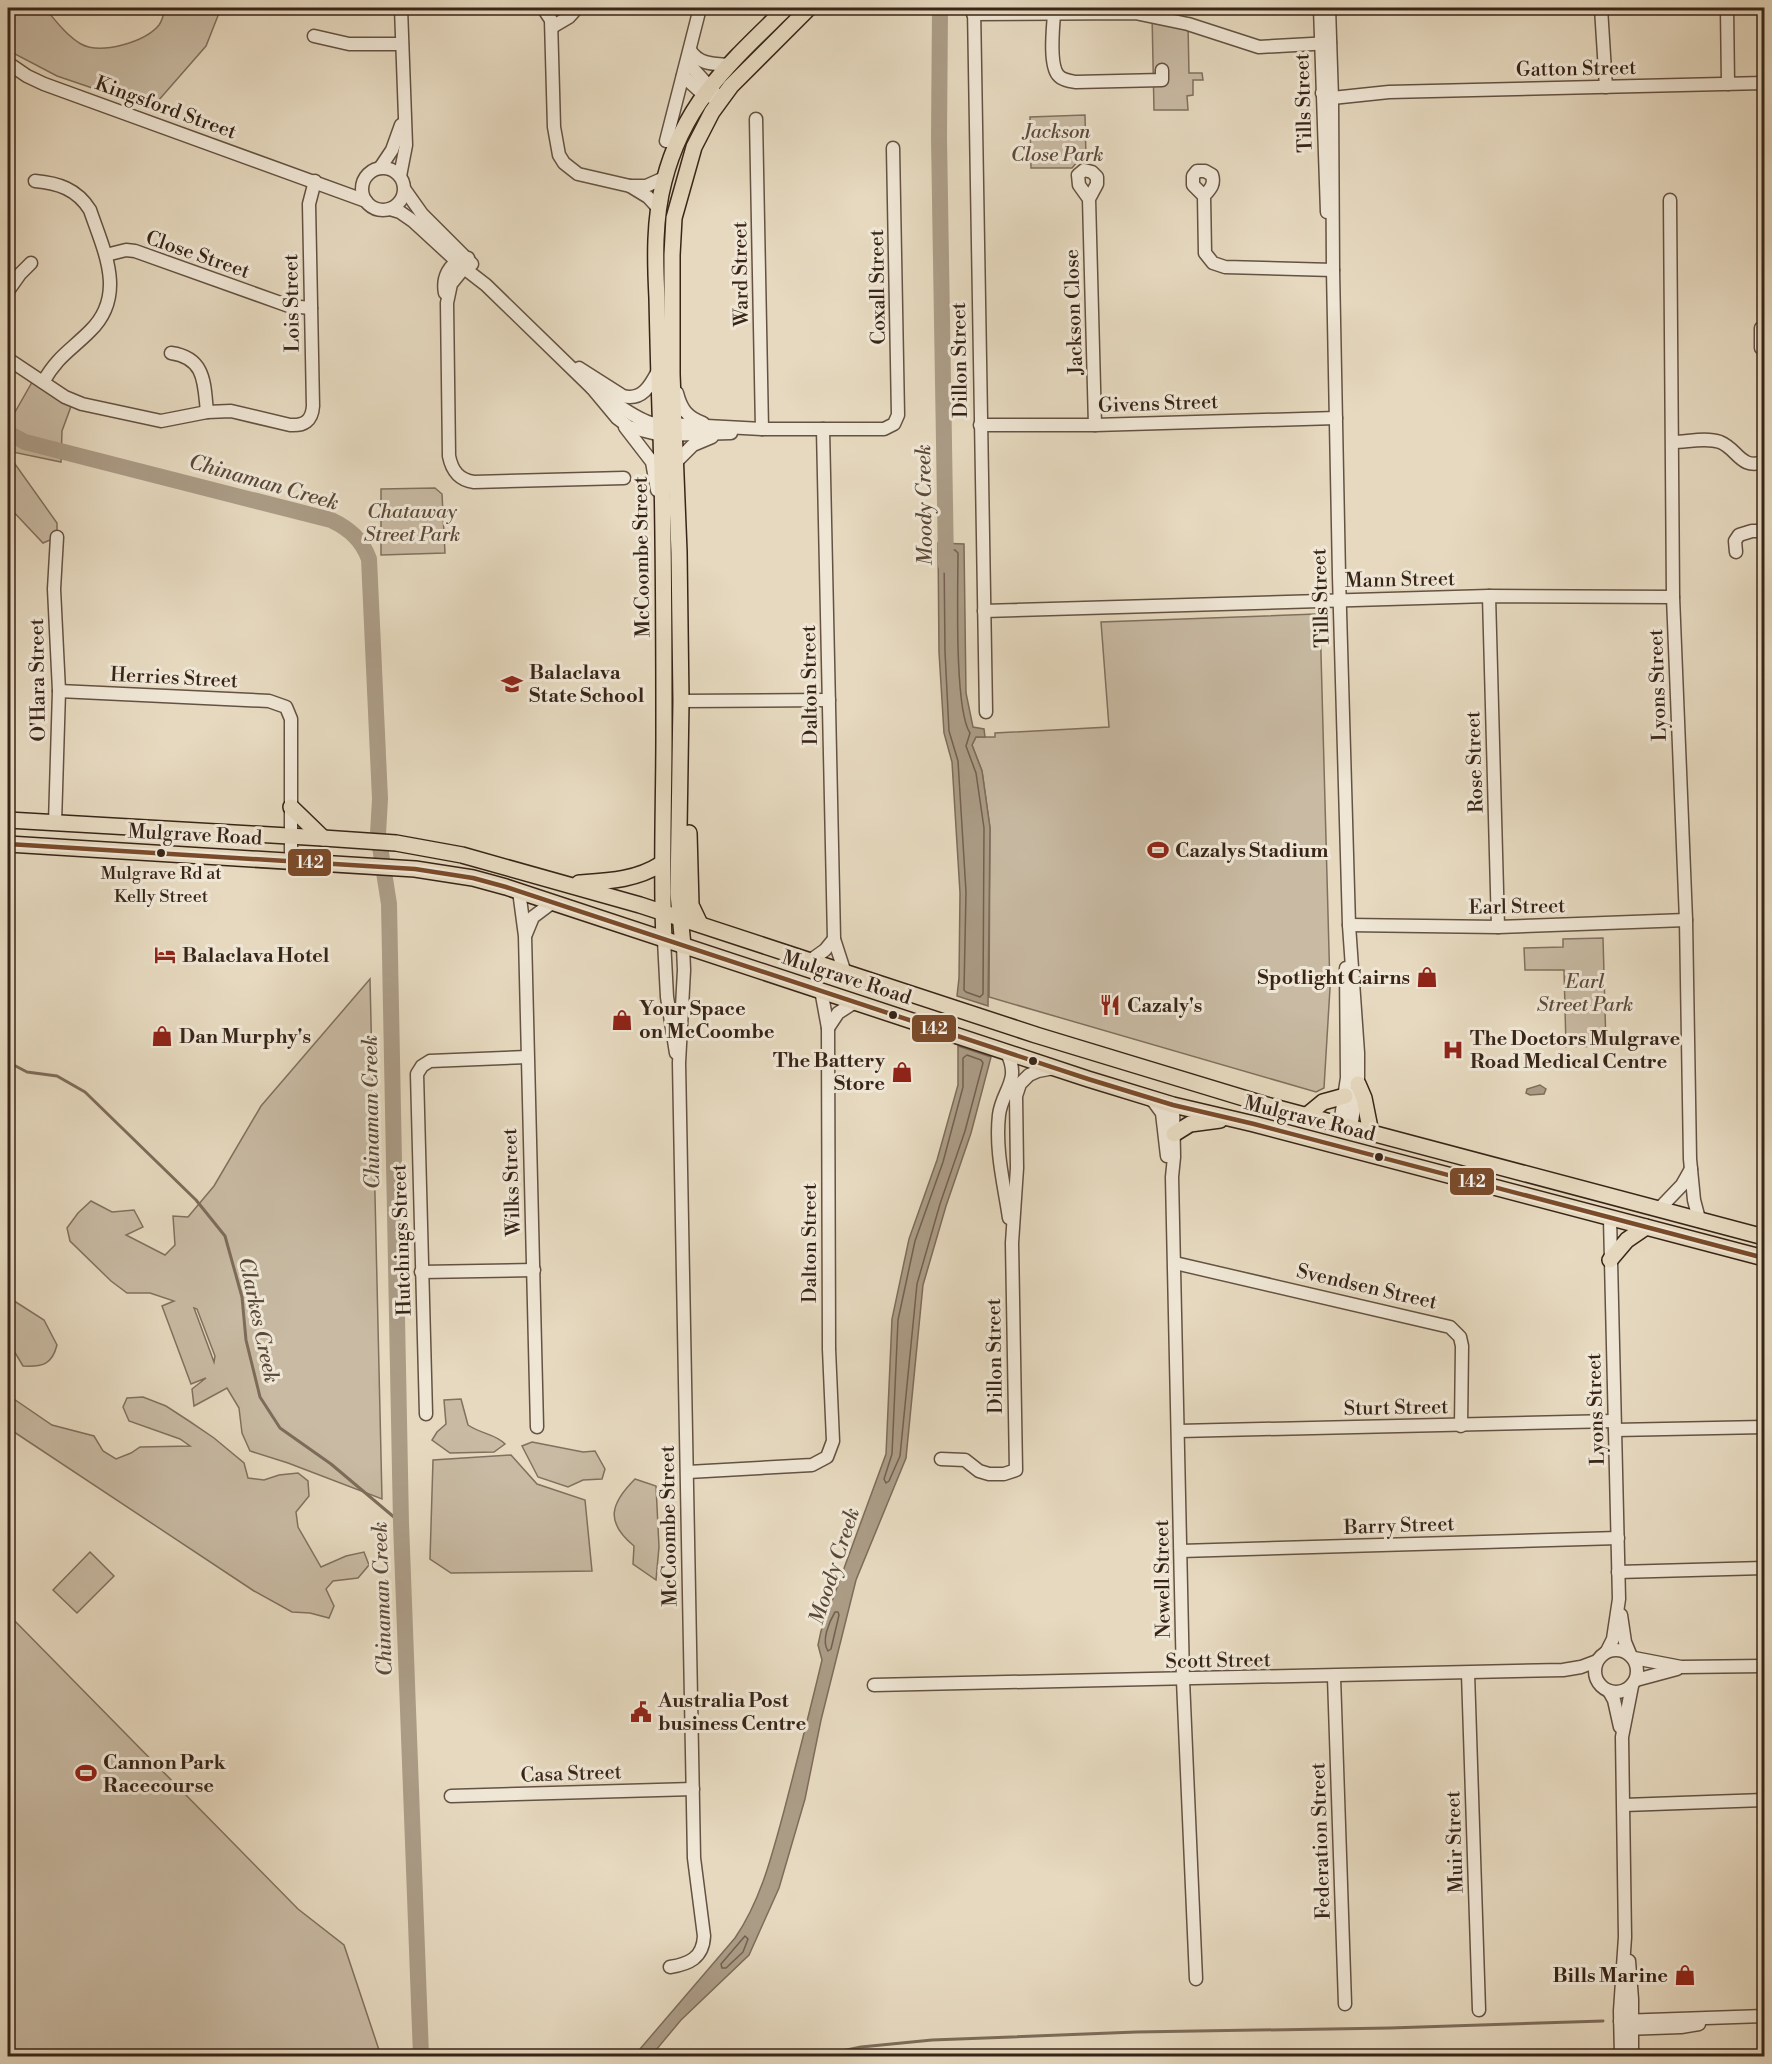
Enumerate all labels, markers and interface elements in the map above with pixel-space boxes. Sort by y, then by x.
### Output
street label: Tills Street [1290,53,1319,153]
street label: Gatton Street [1516,56,1636,83]
street label: Kingsford Street [91,71,240,146]
park label: Jackson Close Park [1011,120,1103,168]
street label: Ward Street [728,221,755,328]
street label: Close Street [142,226,253,285]
street label: Coxall Street [865,229,892,345]
street label: Jackson Close [1060,249,1089,376]
street label: Lois Street [279,254,306,352]
street label: Dillon Street [947,302,974,418]
street label: Givens Street [1098,390,1219,419]
water label: Moody Creek [911,444,939,566]
water label: Chinaman Creek [186,449,342,517]
street label: McCoombe Street [629,476,656,638]
park label: Chataway Street Park [364,500,460,548]
street label: Tills Street [1307,548,1336,648]
street label: Mann Street [1345,567,1455,594]
street label: O'Hara Street [25,618,52,742]
street label: Dalton Street [797,625,824,745]
street label: Lyons Street [1644,628,1673,742]
place label: Balaclava State School [529,661,645,709]
street label: Herries Street [109,663,239,694]
school or university icon: Balaclava State School [500,672,524,696]
street label: Rose Street [1461,710,1490,813]
street label: Mulgrave Road [127,819,263,852]
sports icon: Cazalys Stadium [1146,838,1170,862]
place label: Cazalys Stadium [1175,839,1328,864]
marker: Mulgrave Rd at Kelly Street [155,847,167,859]
line badge: 142 [287,848,332,877]
text: 142 [296,853,324,873]
place label: Mulgrave Rd at Kelly Street [100,862,222,908]
street label: Earl Street [1469,894,1566,921]
hotel icon: Balaclava Hotel [153,943,177,967]
place label: Balaclava Hotel [182,944,330,969]
street label: Mulgrave Road [779,946,915,1011]
shop icon: Spotlight Cairns [1415,965,1439,989]
place label: Spotlight Cairns [1257,966,1410,991]
park label: Earl Street Park [1537,970,1633,1018]
restaurant icon: Cazaly's [1098,993,1122,1017]
place label: Cazaly's [1127,994,1202,1019]
place label: Your Space on McCoombe [639,997,775,1045]
shop icon: Your Space on McCoombe [610,1008,634,1032]
unlabelled marker [887,1009,899,1021]
line badge: 142 [911,1014,957,1043]
text: 142 [920,1019,948,1039]
shop icon: Dan Murphy's [150,1024,174,1048]
place label: Dan Murphy's [179,1025,311,1050]
place label: The Doctors Mulgrave Road Medical Centre [1470,1027,1680,1075]
water label: Chinaman Creek [358,1035,386,1189]
hospital icon: The Doctors Mulgrave Road Medical Centre [1441,1038,1465,1062]
place label: The Battery Store [773,1049,886,1097]
unlabelled marker [1027,1055,1039,1067]
shop icon: The Battery Store [890,1060,914,1084]
street label: Mulgrave Road [1241,1091,1379,1148]
street label: Wilks Street [498,1127,527,1238]
unlabelled marker [1373,1151,1385,1163]
street label: Hutchings Street [387,1163,418,1316]
line badge: 142 [1449,1167,1495,1196]
text: 142 [1458,1172,1486,1192]
street label: Dalton Street [798,1183,823,1303]
water label: Clarkes Creek [232,1255,284,1385]
street label: Svendsen Street [1294,1259,1439,1316]
street label: Dillon Street [982,1298,1009,1414]
street label: Lyons Street [1582,1352,1611,1466]
street label: Sturt Street [1343,1395,1449,1422]
street label: McCoombe Street [656,1445,683,1607]
water label: Moody Creek [804,1505,866,1628]
street label: Barry Street [1342,1512,1455,1541]
street label: Newell Street [1150,1519,1177,1639]
water label: Chinaman Creek [367,1521,399,1677]
street label: Scott Street [1165,1648,1271,1675]
place label: Australia Post business Centre [657,1689,806,1737]
public building icon: Australia Post business Centre [629,1700,653,1724]
place label: Cannon Park Racecourse [103,1751,227,1799]
street label: Casa Street [520,1760,622,1789]
sports icon: Cannon Park Racecourse [74,1761,98,1785]
street label: Federation Street [1306,1762,1337,1920]
street label: Muir Street [1441,1790,1470,1894]
shop icon: Bills Marine [1673,1963,1697,1987]
place label: Bills Marine [1552,1964,1668,1989]

